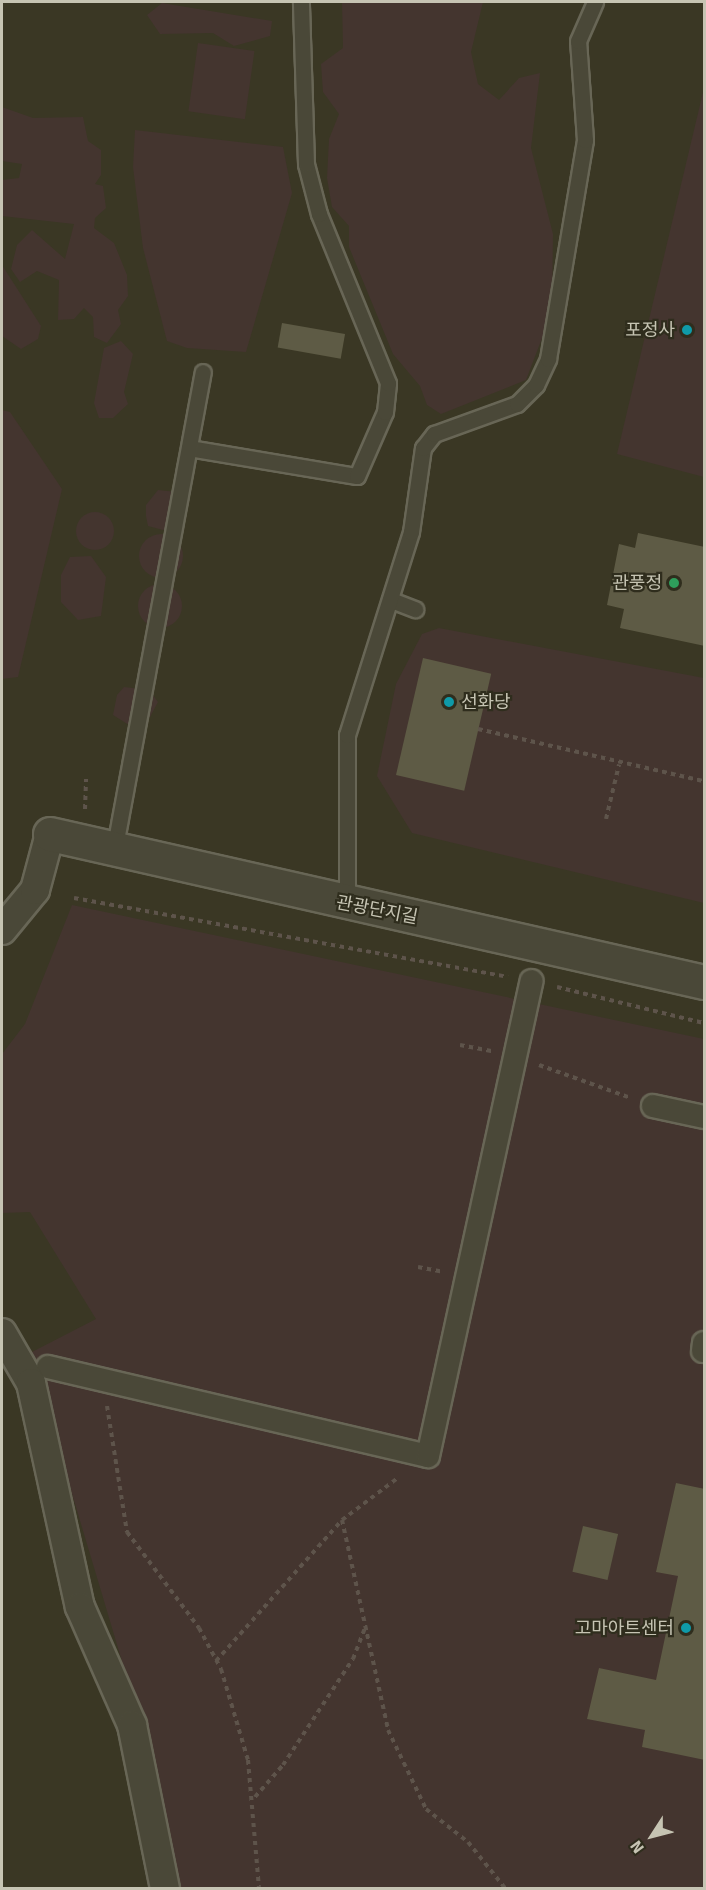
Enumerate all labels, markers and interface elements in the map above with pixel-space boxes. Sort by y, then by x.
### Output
place label: 포정사 [625,319,675,341]
marker: 포정사 [680,323,694,337]
place label: 관풍정 [612,572,662,594]
marker: 관풍정 [667,576,681,590]
place label: 선화당 [461,691,511,713]
marker: 선화당 [442,695,456,709]
street label: 관광단지길 [334,891,420,929]
place label: 고마아트센터 [575,1617,674,1639]
marker: 고마아트센터 [679,1621,693,1635]
north arrow [622,1806,682,1866]
text: N [626,1836,649,1857]

